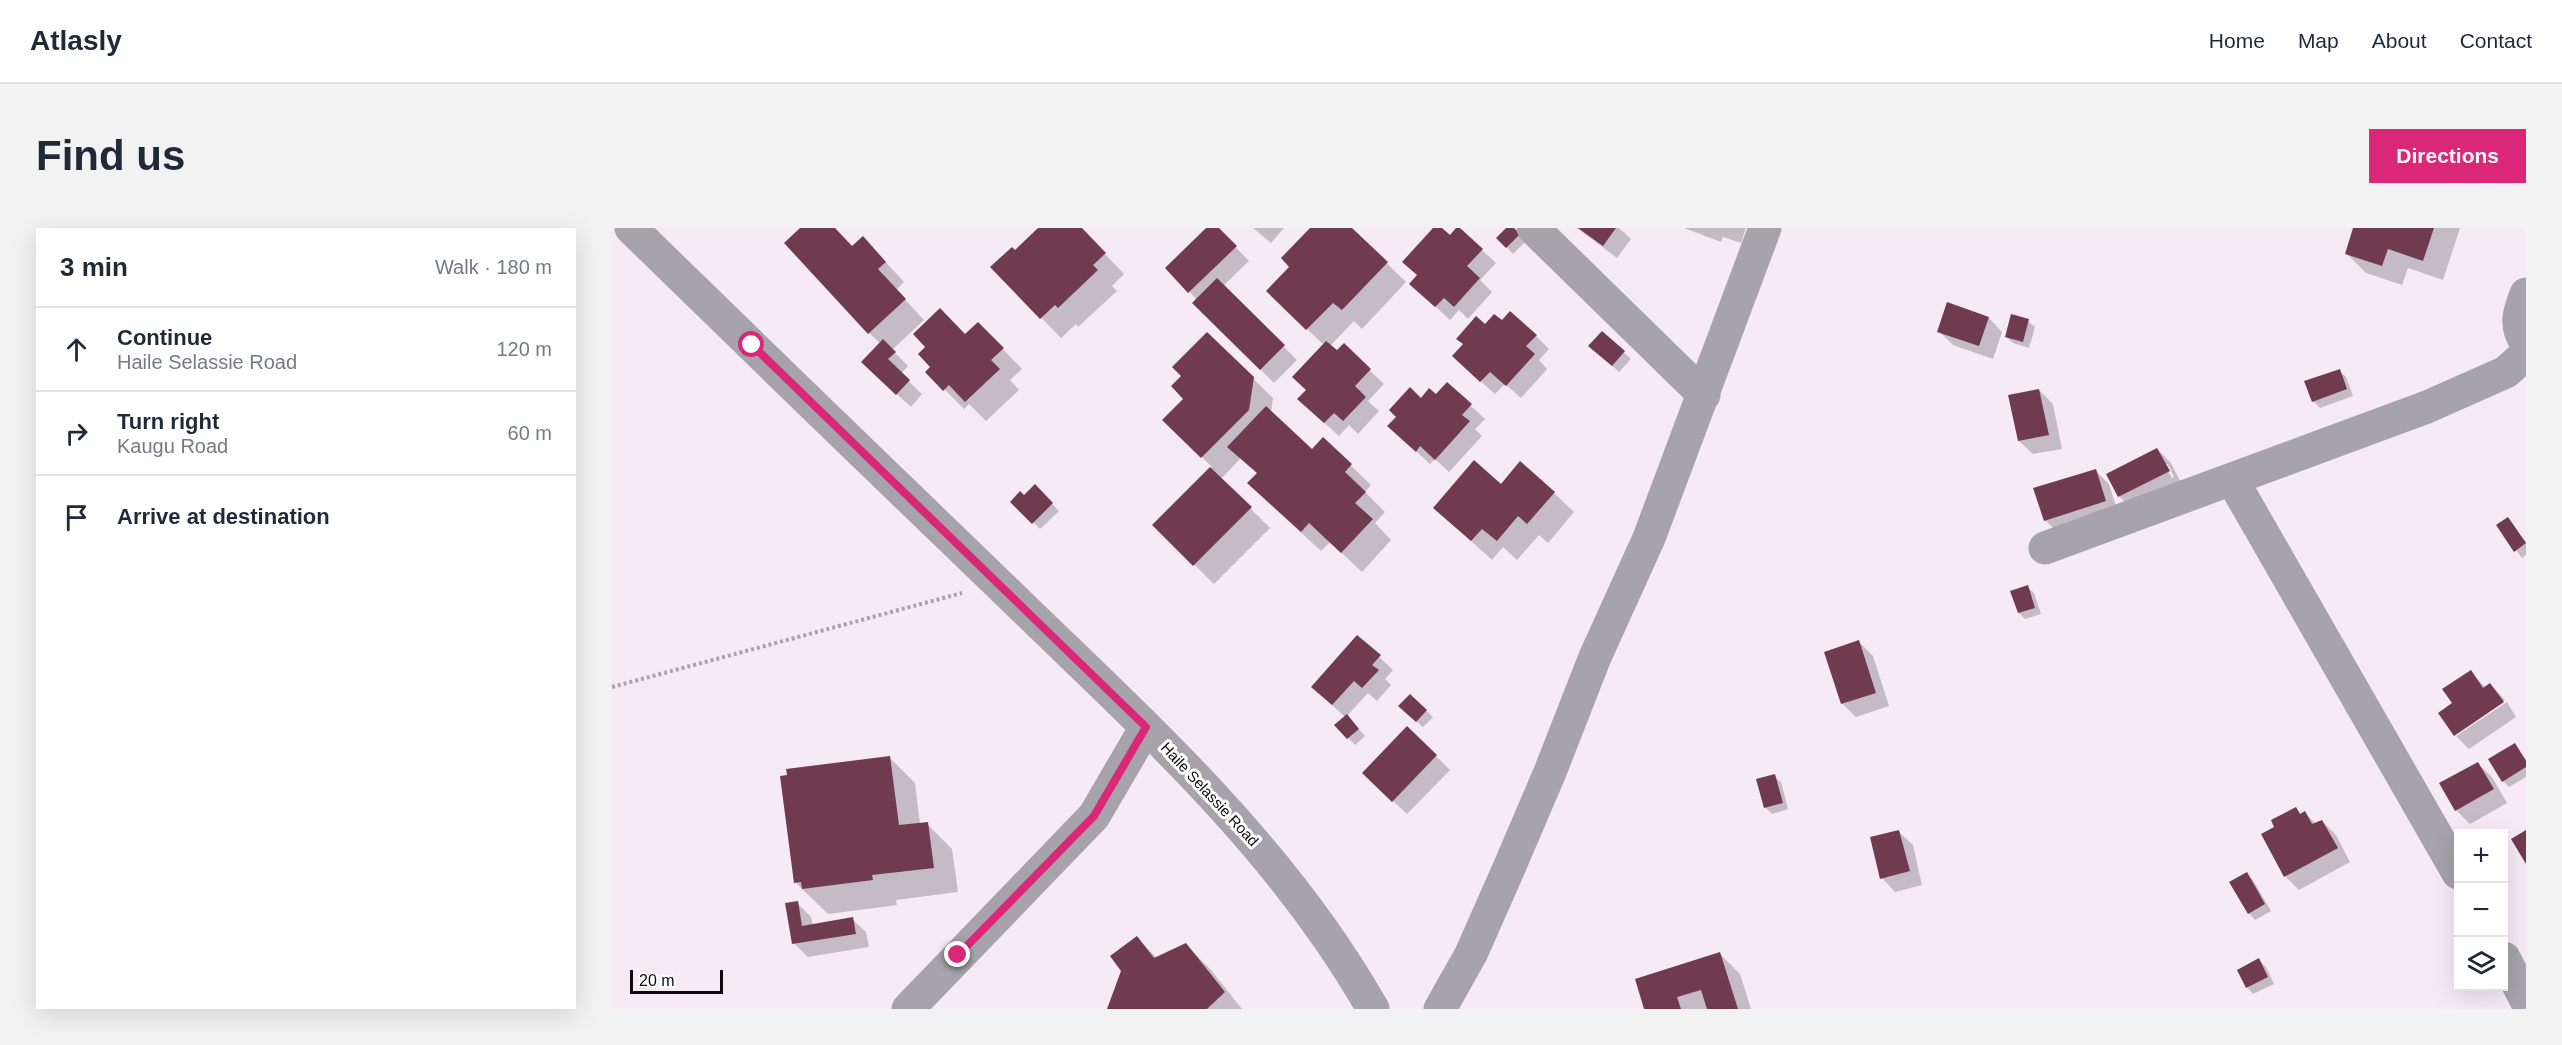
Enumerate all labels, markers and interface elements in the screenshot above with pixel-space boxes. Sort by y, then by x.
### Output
text: Atlasly [30,25,122,56]
text: Home [2209,29,2265,52]
text: Map [2298,29,2339,52]
text: About [2372,29,2427,52]
text: Contact [2460,29,2532,52]
button: Directions [2369,129,2526,183]
text: Find us [36,132,185,179]
text: 3 min [60,252,128,282]
text: Walk · 180 m [435,256,552,278]
text: Continue [117,325,212,350]
route start [738,331,764,357]
icon: ahead [60,333,93,366]
text: 120 m [496,338,552,360]
text: Haile Selassie Road [117,351,297,373]
text: Turn right [117,409,219,434]
icon: right [60,417,93,450]
text: 60 m [508,422,552,444]
text: Kaugu Road [117,435,228,457]
icon: arrive [60,501,93,534]
text: Arrive at destination [117,504,330,529]
street label: Haile Selassie Road [1158,739,1262,849]
map controls [2454,829,2508,991]
button: + [2454,829,2508,883]
button: − [2454,883,2508,937]
button: layers [2454,937,2508,991]
route end [944,941,970,967]
scale bar [630,967,723,994]
text: 20 m [639,972,675,989]

